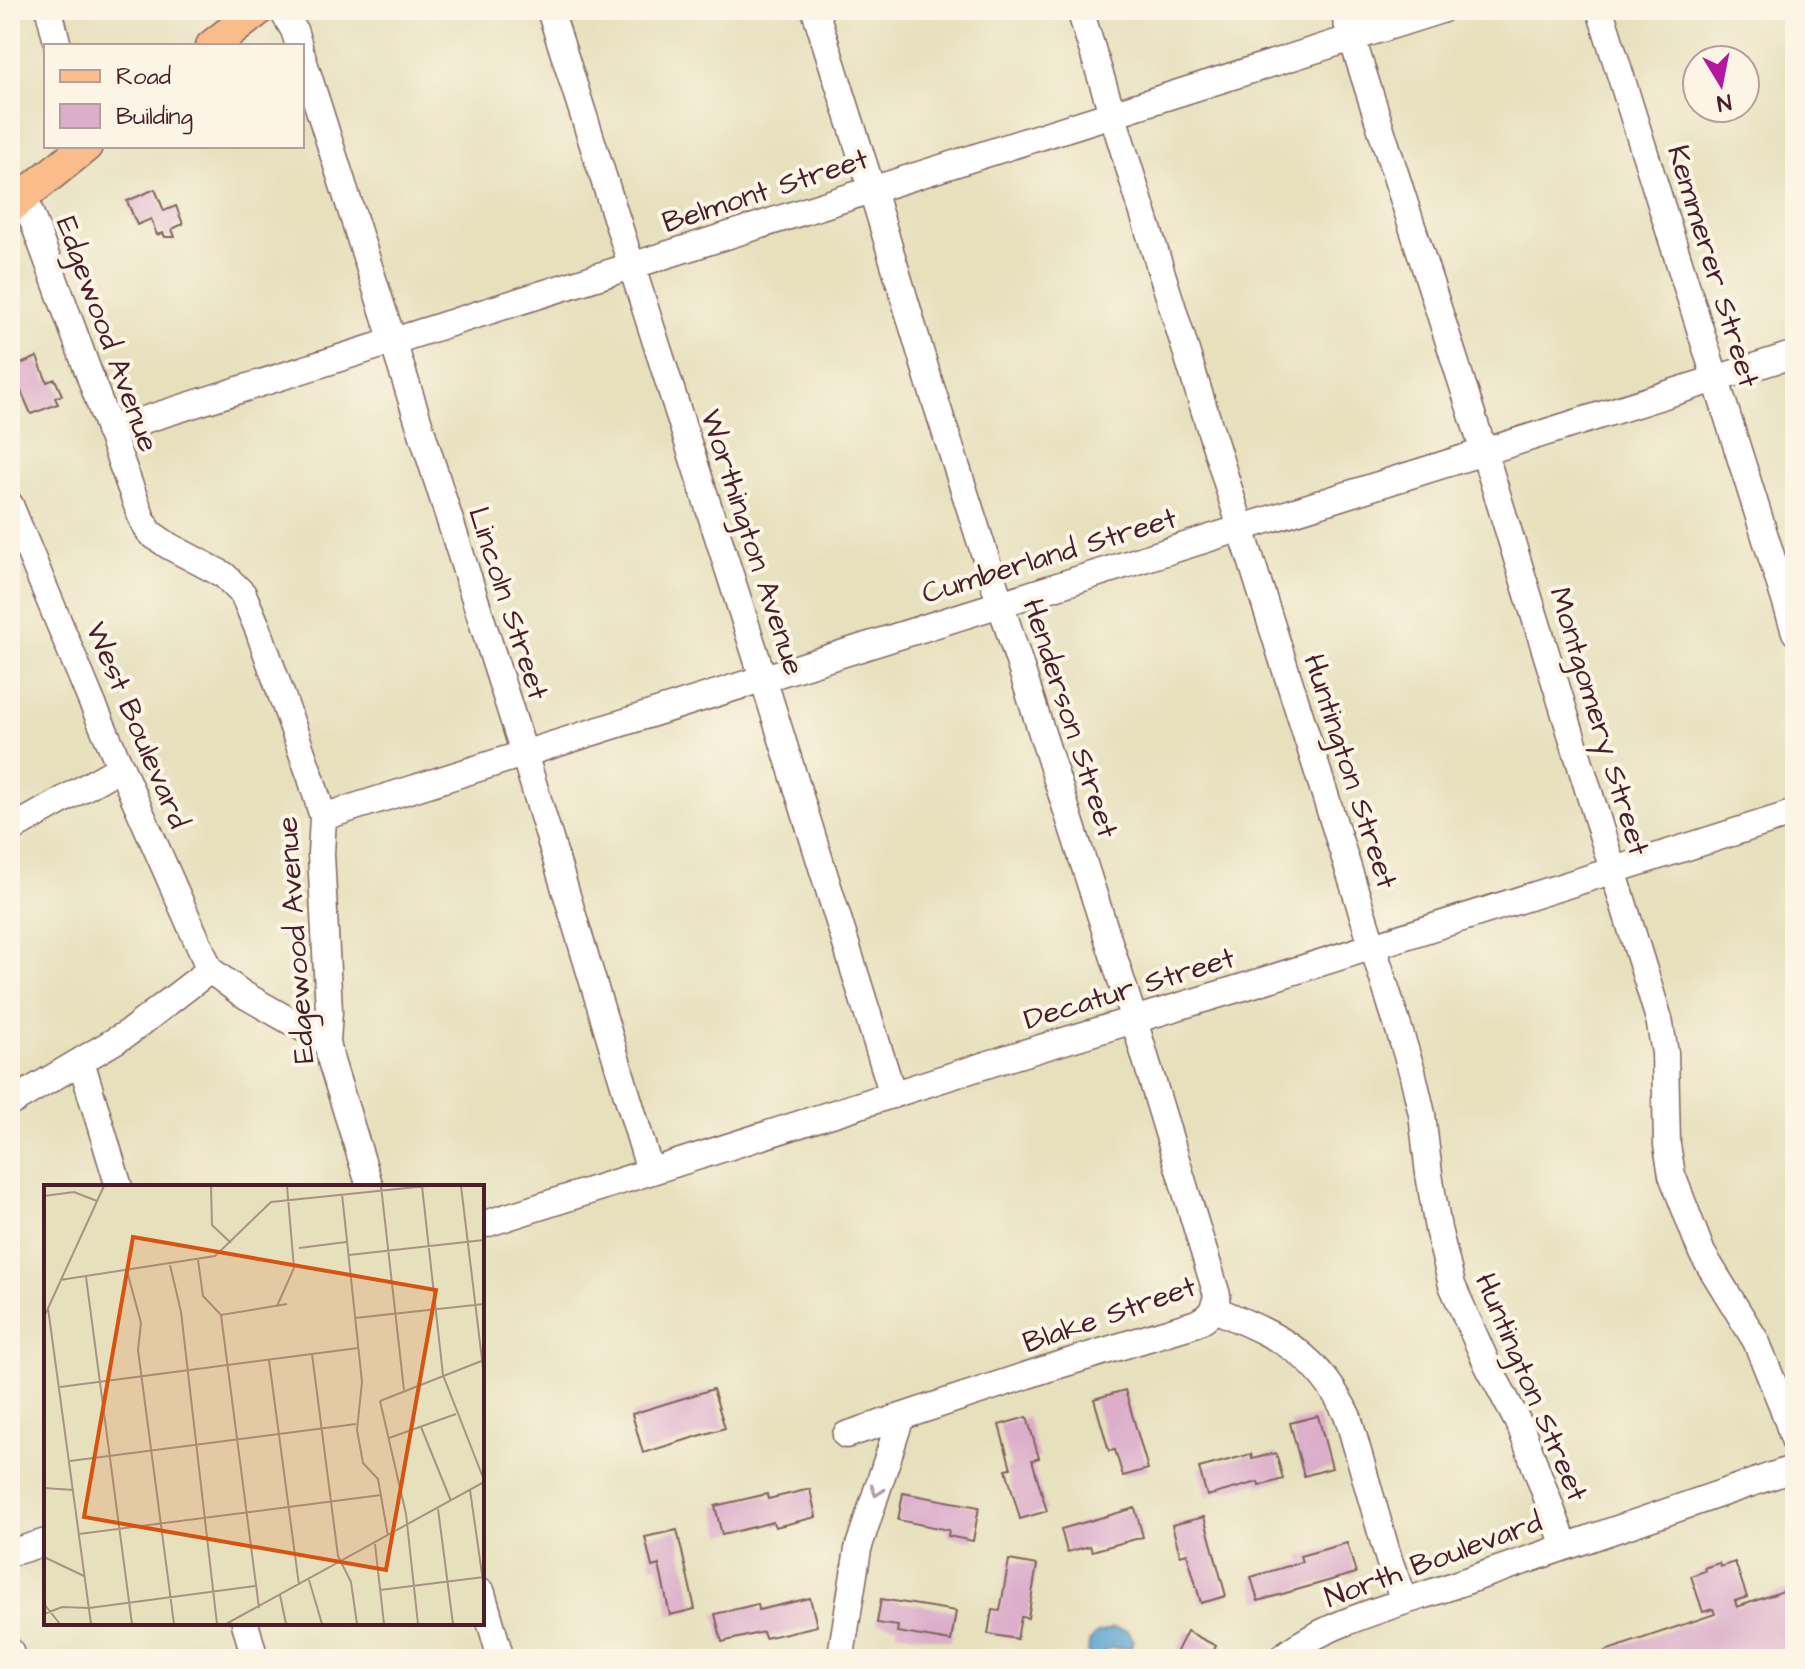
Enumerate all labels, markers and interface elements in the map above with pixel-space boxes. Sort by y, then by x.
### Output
legend [44,44,304,148]
north arrow [1681,44,1761,124]
text: Road [116,60,171,94]
text: N [1715,86,1734,119]
text: Building [116,100,193,135]
street label: Belmont Street [657,138,874,244]
street label: Kemmerer Street [1656,140,1770,393]
street label: Edgewood Avenue [44,211,169,458]
street label: Worthington Avenue [688,404,815,681]
street label: Cumberland Street [917,497,1182,615]
street label: Lincoln Street [457,501,559,705]
street label: Montgomery Street [1537,582,1660,861]
street label: Henderson Street [1012,593,1129,843]
street label: West Boulevard [75,616,200,835]
street label: Huntington Street [1291,649,1408,894]
street label: Edgewood Avenue [266,815,327,1065]
street label: Decatur Street [1019,937,1240,1041]
inset map [44,1185,484,1625]
street label: Blake Street [1017,1266,1202,1364]
street label: Huntington Street [1463,1267,1598,1508]
one-way arrow [870,1484,886,1498]
street label: North Boulevard [1319,1501,1548,1619]

